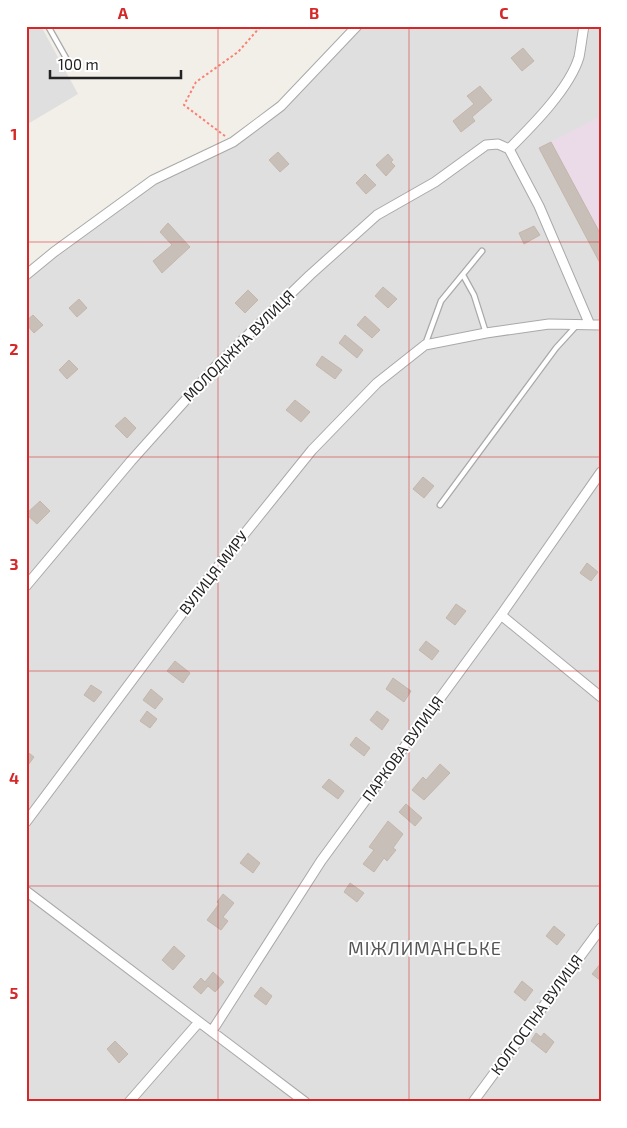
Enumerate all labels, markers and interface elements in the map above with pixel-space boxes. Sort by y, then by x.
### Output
text: A [118,3,129,22]
text: B [309,3,319,22]
text: C [499,3,509,22]
scale bar [50,48,181,80]
text: 100 m [58,55,99,73]
text: 1 [11,124,17,143]
street label: МОЛОДІЖНА ВУЛИЦЯ [179,286,298,405]
text: 2 [9,339,19,358]
street label: ВУЛИЦЯ МИРУ [175,527,252,618]
text: 3 [9,554,19,573]
street label: ПАРКОВА ВУЛИЦЯ [358,692,446,805]
text: 4 [9,768,19,787]
district label: МІЖЛИМАНСЬКЕ [348,937,502,959]
street label: КОЛГОСПНА ВУЛИЦЯ [487,951,586,1078]
text: 5 [10,983,19,1002]

